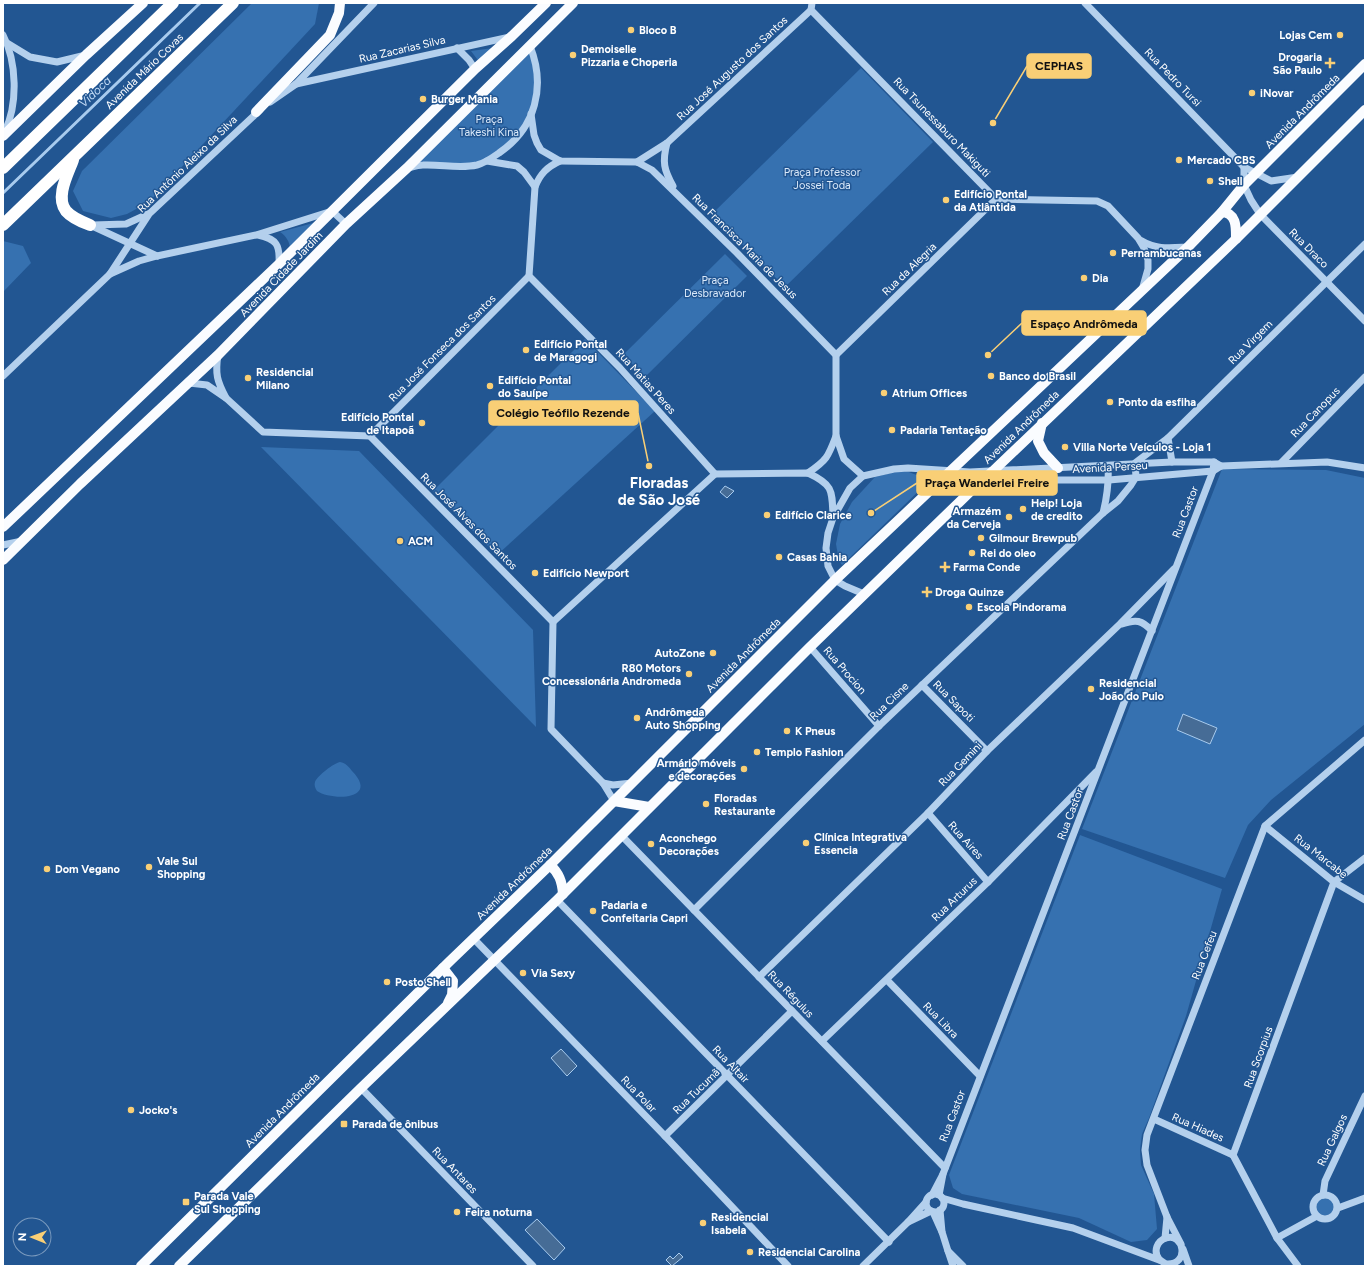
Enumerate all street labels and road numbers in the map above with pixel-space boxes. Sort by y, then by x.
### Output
street label: Rua José Augusto dos Santos [674,14,790,123]
street label: Avenida Mário Covas [103,31,186,112]
street label: Rua Zacarias Silva [358,33,447,66]
street label: Rua Pedro Tursi [1142,46,1204,109]
street label: Avenida Andrômeda [1262,71,1342,151]
street label: Rua Tsunessaburo Makiguti [891,75,993,180]
street label: Rua Antônio Aleixo da Silva [135,113,240,215]
street label: Rua Francisca Maria de Jesus [689,191,800,302]
street label: Rua Draco [1286,226,1331,271]
street label: Avenida Cidade Jardim [237,229,325,320]
street label: Rua da Alegria [880,240,939,298]
street label: Rua José Fonseca dos Santos [386,292,499,405]
street label: Rua Virgem [1226,318,1275,367]
street label: Rua Matias Peres [613,346,678,417]
street label: Rua Canopus [1288,384,1343,440]
street label: Avenida Andrômeda [981,388,1062,467]
street label: Avenida Perseu [1072,459,1148,476]
street label: Rua José Alves dos Santos [418,470,520,572]
street label: Rua Castor [1170,484,1201,540]
street label: Avenida Andrômeda [703,615,783,695]
street label: Rua Procion [820,644,869,697]
street label: Rua Sapoti [930,678,977,725]
street label: Rua Cisne [867,680,912,723]
street label: Rua Gemini [936,740,985,789]
street label: Rua Castor [1055,786,1086,842]
street label: Rua Aires [945,819,986,862]
street label: Rua Marcabe [1291,832,1350,881]
street label: Avenida Andrômeda [474,844,555,923]
street label: Rua Arturus [929,875,980,924]
street label: Rua Cefeu [1189,929,1220,982]
street label: Rua Régulus [765,968,816,1021]
street label: Rua Libra [920,1000,961,1041]
street label: Rua Scorpius [1241,1025,1276,1090]
street label: Rua Altair [710,1043,752,1086]
street label: Rua Tucumã [670,1066,722,1117]
street label: Avenida Andrômeda [242,1070,322,1150]
street label: Rua Polar [618,1073,659,1116]
street label: Rua Castor [937,1088,968,1144]
street label: Rua Hiades [1170,1110,1226,1145]
street label: Rua Galgos [1315,1112,1350,1168]
street label: Rua Antares [429,1144,480,1196]

